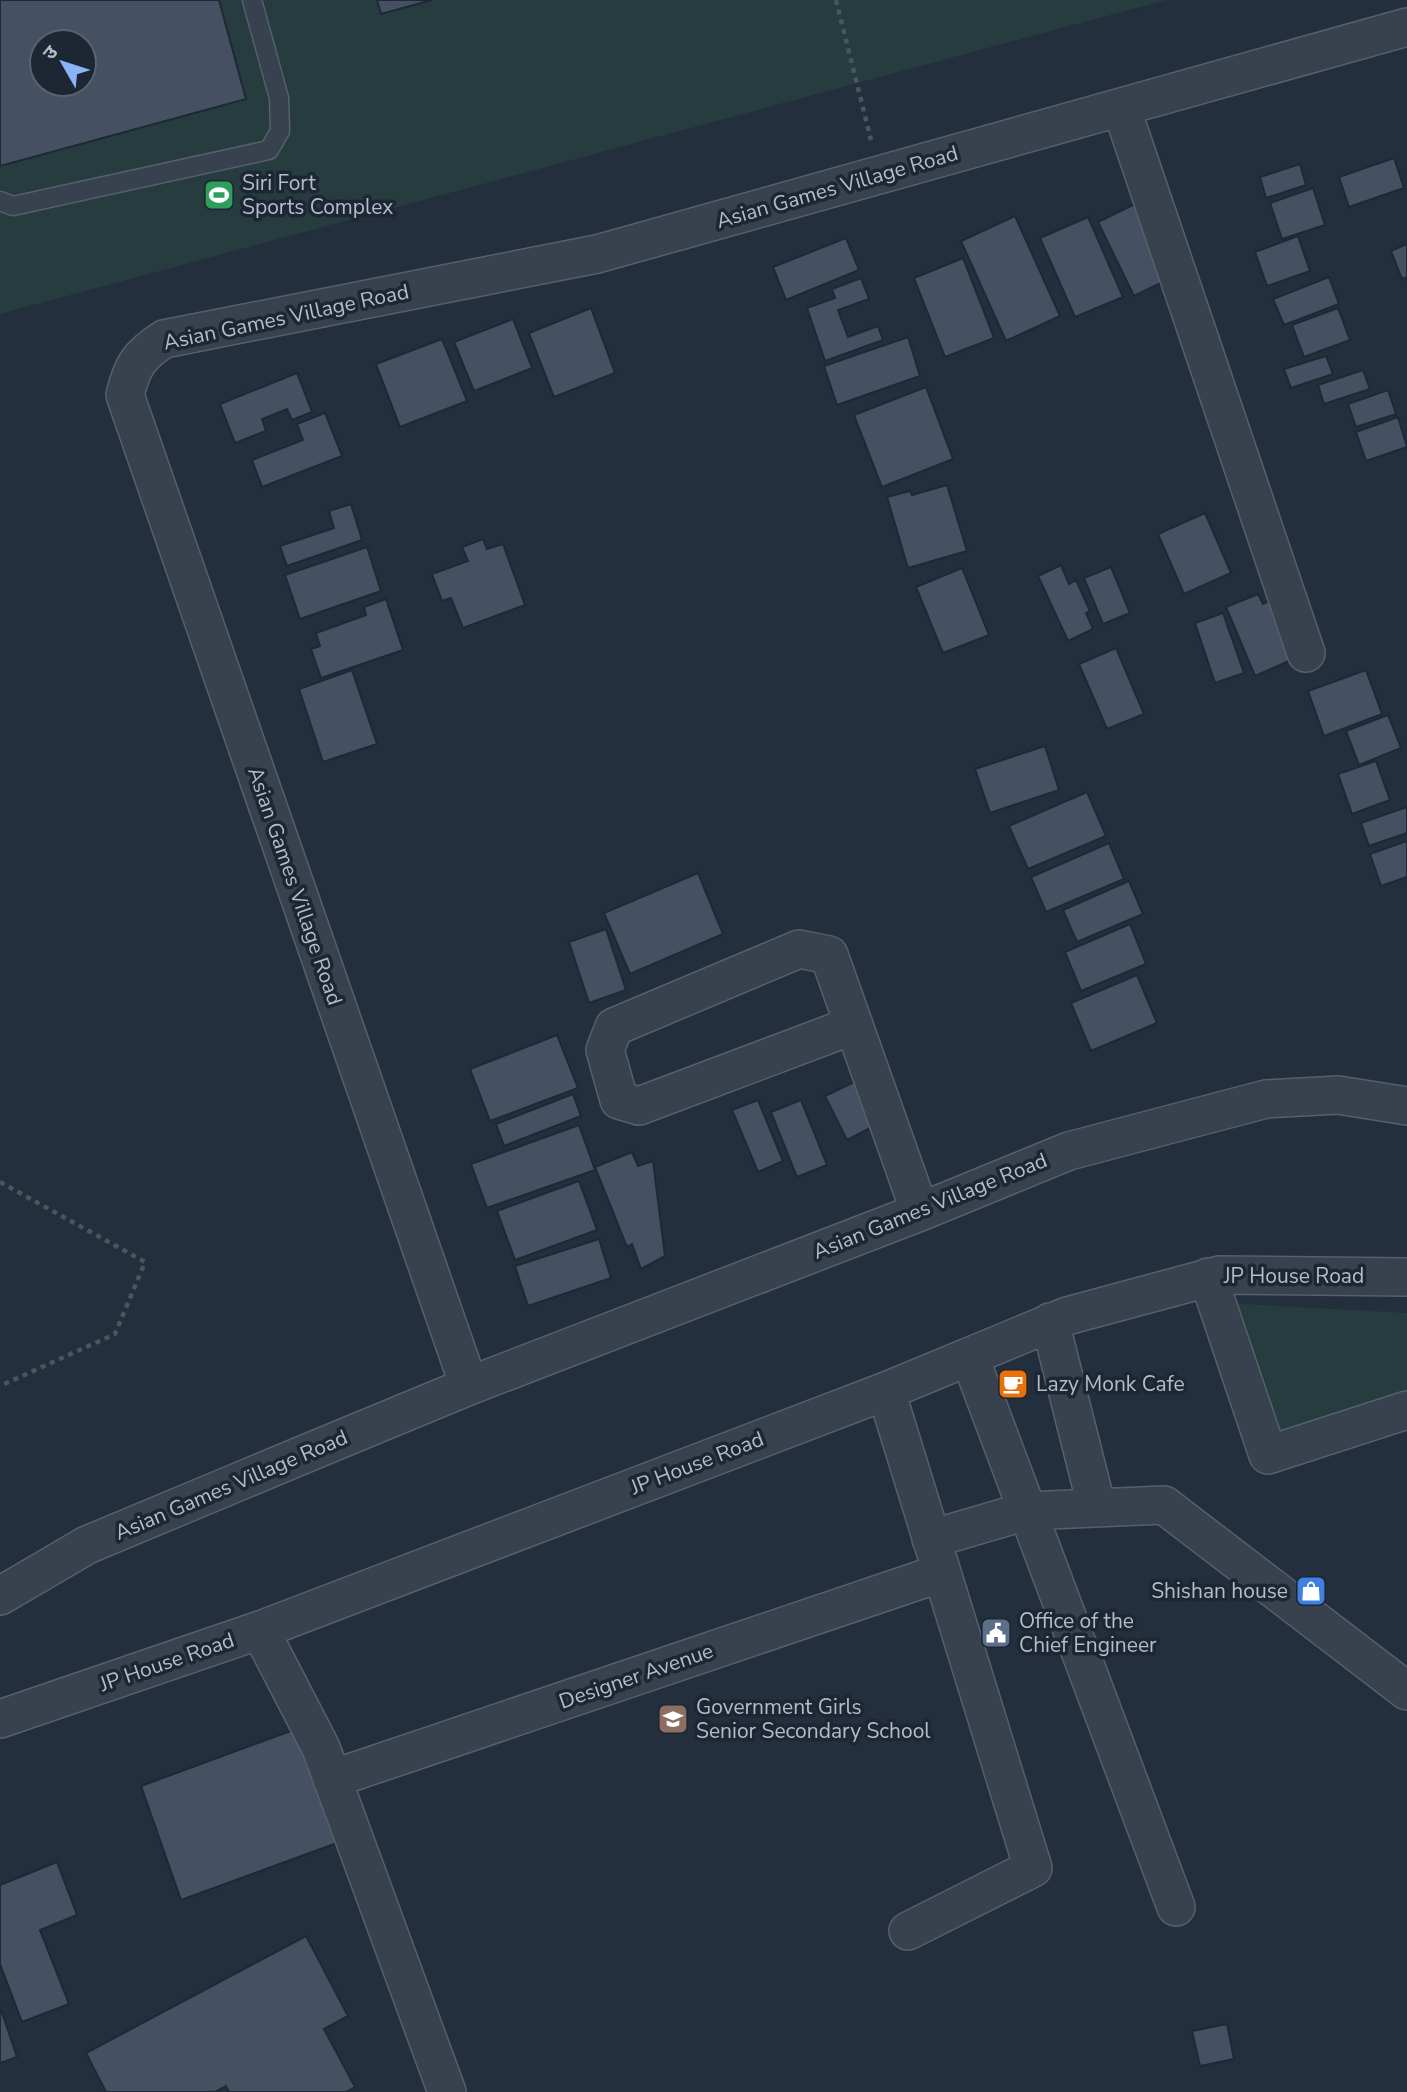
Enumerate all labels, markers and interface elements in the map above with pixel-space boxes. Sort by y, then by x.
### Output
north arrow [28,28,98,98]
text: उ [37,40,65,65]
street label: Asian Games Village Road [713,139,961,235]
place label: Siri Fort Sports Complex [242,169,393,221]
sports icon: Siri Fort Sports Complex [202,178,236,212]
street label: Asian Games Village Road [161,277,411,357]
street label: Asian Games Village Road [241,763,349,1009]
street label: Asian Games Village Road [809,1146,1051,1266]
street label: JP House Road [1223,1262,1364,1290]
cafe icon: Lazy Monk Cafe [996,1367,1030,1401]
place label: Lazy Monk Cafe [1036,1370,1185,1398]
street label: Asian Games Village Road [110,1423,352,1547]
street label: JP House Road [625,1425,768,1502]
shop icon: Shishan house [1294,1574,1328,1608]
place label: Shishan house [1151,1577,1288,1605]
place label: Office of the Chief Engineer [1019,1607,1157,1659]
public building icon: Office of the Chief Engineer [979,1616,1013,1650]
street label: JP House Road [95,1626,238,1698]
street label: Designer Avenue [555,1636,717,1716]
place label: Government Girls Senior Secondary School [696,1693,931,1745]
school or university icon: Government Girls Senior Secondary School [656,1702,690,1736]

